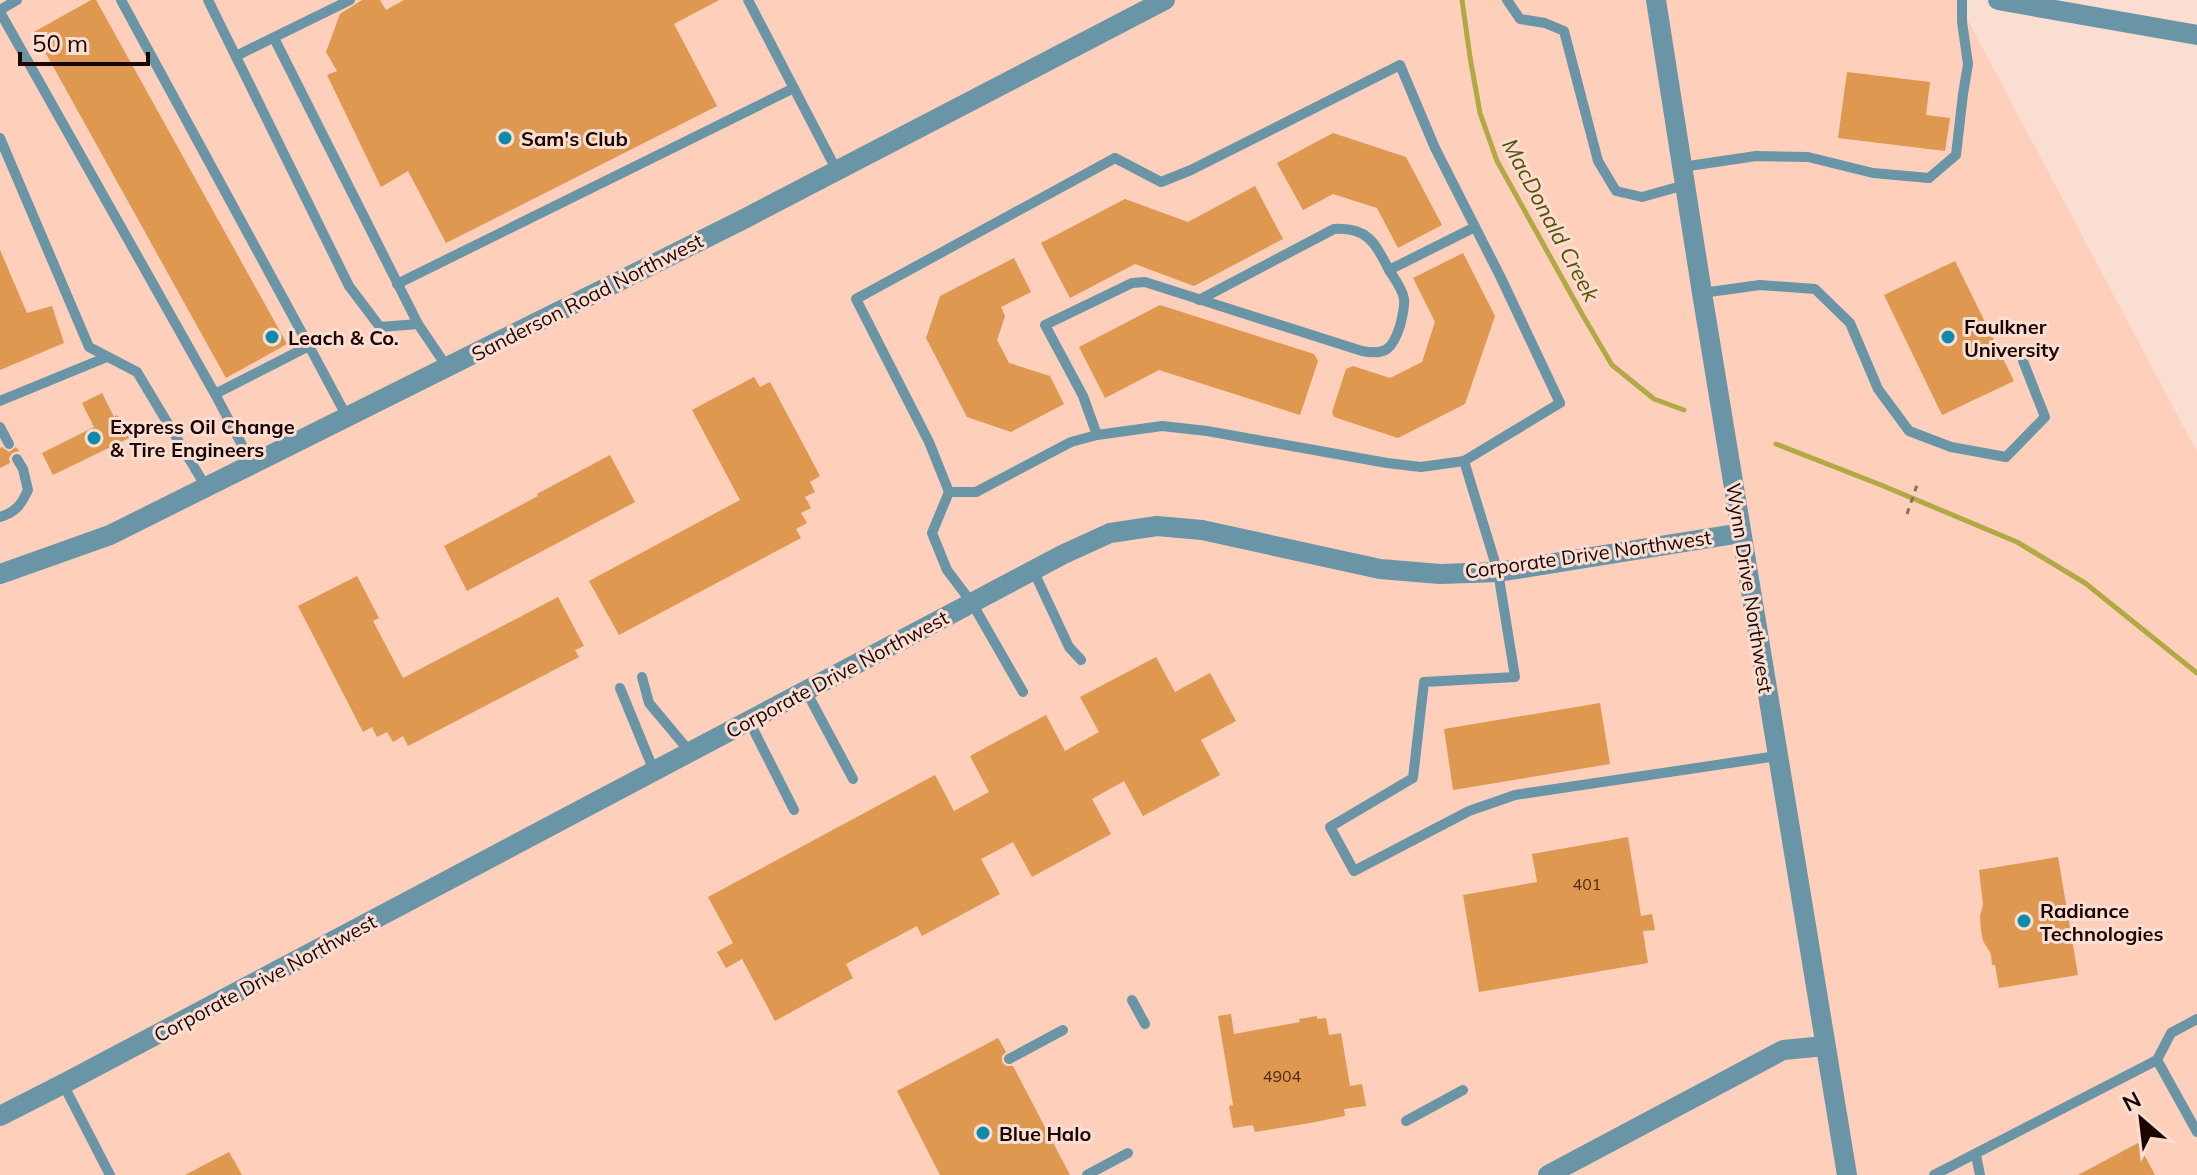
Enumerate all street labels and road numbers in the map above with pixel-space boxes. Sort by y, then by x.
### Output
street label: Sanderson Road Northwest [467,228,707,366]
street label: Wynn Drive Northwest [1721,481,1779,695]
street label: Corporate Drive Northwest [1463,524,1713,584]
street label: Corporate Drive Northwest [721,605,953,743]
street label: Corporate Drive Northwest [149,909,381,1047]

